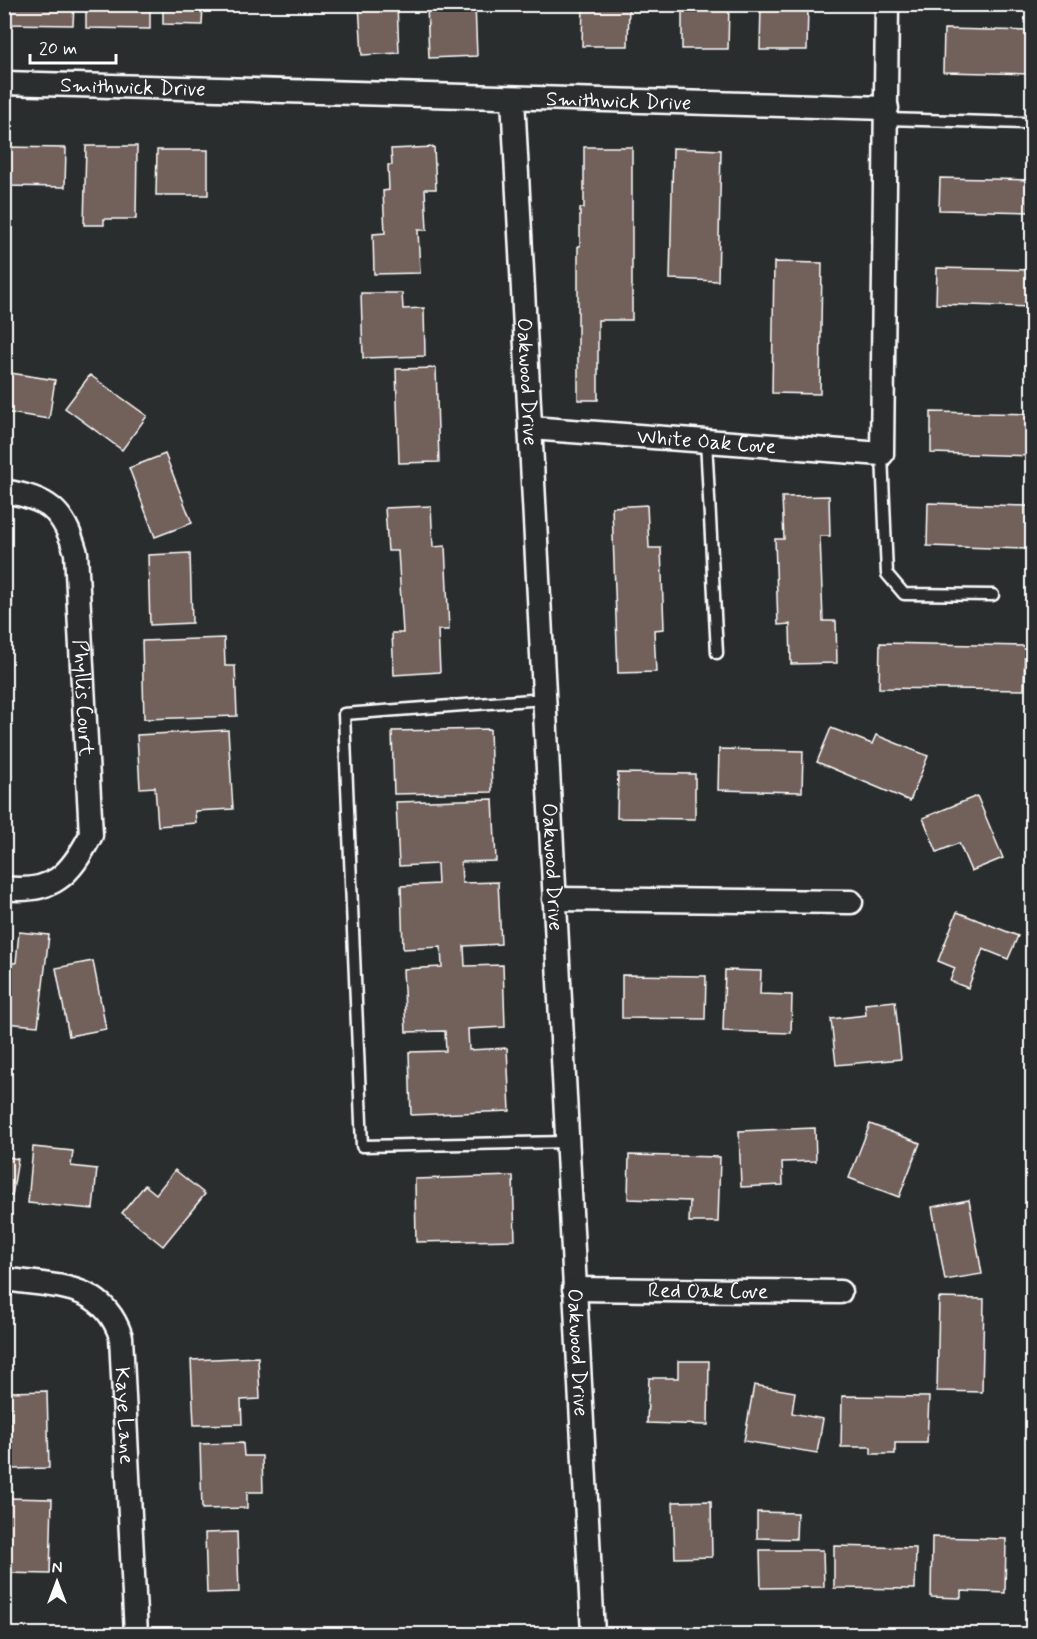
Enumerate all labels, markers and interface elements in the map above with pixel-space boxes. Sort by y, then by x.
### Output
scale bar [30,27,116,65]
text: 20 m [39,37,77,61]
street label: Smithwick Drive [60,72,206,104]
street label: Smithwick Drive [546,85,692,117]
street label: Oakwood Drive [509,317,544,446]
street label: White Oak Cove [636,423,777,461]
street label: Phyllis Court [66,639,100,758]
street label: Oakwood Drive [535,802,569,932]
street label: Red Oak Cove [648,1277,768,1306]
street label: Oakwood Drive [560,1288,595,1417]
street label: Kaye Lane [108,1366,140,1465]
north arrow [27,1552,87,1612]
text: N [52,1558,62,1579]

